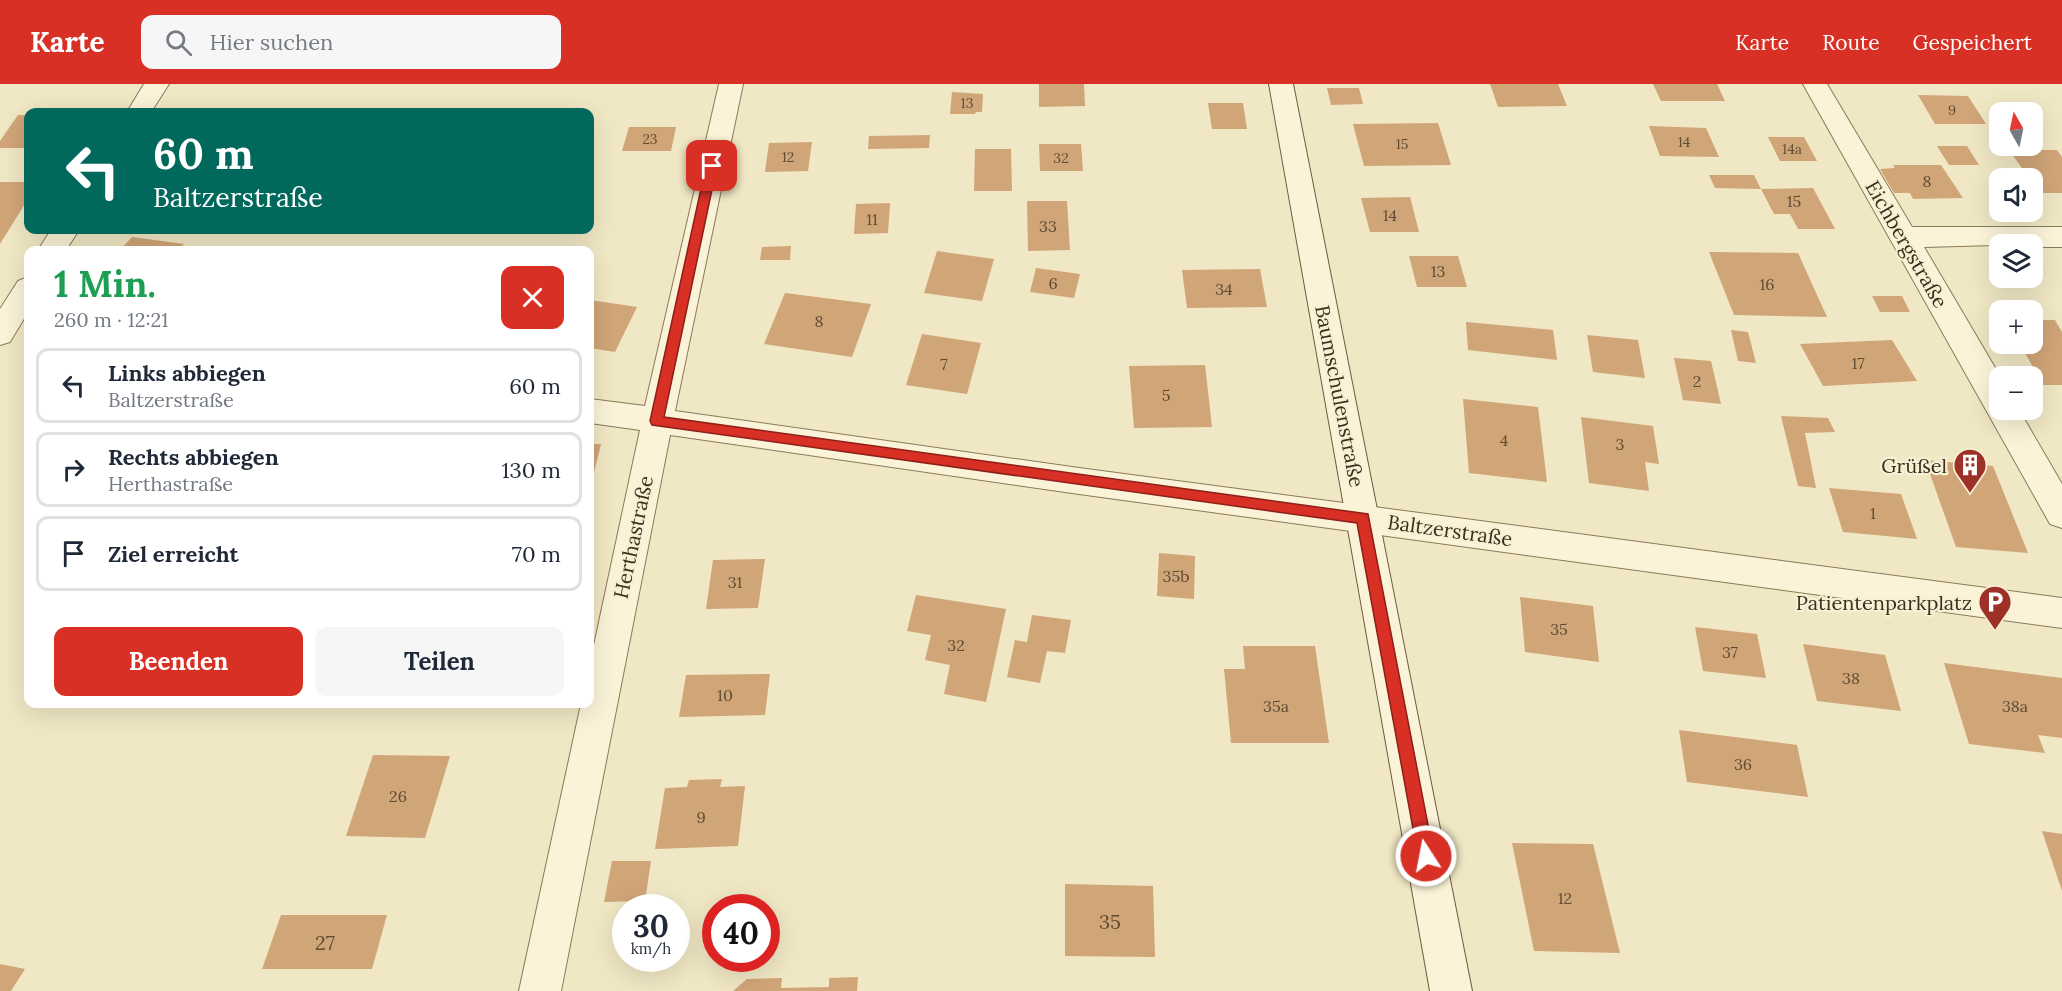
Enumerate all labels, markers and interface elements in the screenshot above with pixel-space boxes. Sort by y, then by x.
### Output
search box [141,15,561,69]
text: Karte [30,24,105,60]
icon: search [162,26,195,59]
text: Hier suchen [210,28,333,56]
text: Karte [1735,29,1789,56]
text: Route [1822,29,1880,56]
text: Gespeichert [1913,29,2032,56]
house number: 13 [961,94,974,112]
house number: 9 [1948,101,1956,119]
north arrow [1989,102,2043,156]
map controls [1989,102,2043,420]
text: 60 m [153,127,254,181]
house number: 23 [642,130,658,148]
icon: left [54,132,132,210]
house number: 14 [1678,133,1691,151]
house number: 15 [1396,135,1408,153]
pin [686,140,737,191]
house number: 14a [1782,140,1802,158]
house number: 12 [782,148,794,166]
icon: arrive [695,149,728,182]
house number: 32 [1053,149,1069,167]
button: sound [1989,168,2043,222]
house number: 8 [1923,171,1932,191]
street label: Eichbergstraße [1860,176,1954,312]
text: Baltzerstraße [153,180,323,214]
house number: 15 [1787,191,1801,211]
house number: 14 [1383,205,1398,225]
house number: 11 [866,209,878,229]
house number: 33 [1039,216,1057,236]
button: layers [1989,234,2043,288]
text: 1 Min. [54,261,156,307]
house number: 13 [1431,261,1445,281]
button: close [501,266,564,329]
house number: 6 [1048,273,1058,293]
house number: 16 [1759,274,1775,294]
house number: 34 [1215,279,1233,299]
button: + [1989,300,2043,354]
street label: Baumschulenstraße [1310,303,1370,489]
text: 260 m · 12:21 [54,307,168,332]
house number: 8 [815,311,824,331]
house number: 17 [1851,353,1865,373]
house number: 7 [940,354,948,374]
text: Links abbiegen [108,359,266,387]
button: − [1989,366,2043,420]
icon: left [57,369,90,402]
house number: 2 [1693,371,1701,391]
text: 60 m [509,372,561,400]
house number: 5 [1162,385,1170,405]
text: Baltzerstraße [108,387,234,412]
house number: 4 [1500,430,1509,450]
house number: 3 [1616,434,1625,454]
text: Rechts abbiegen [108,443,279,471]
building icon: Grüßel [1952,447,1988,494]
icon: right [57,453,90,486]
place label: Grüßel [1881,453,1947,478]
text: 130 m [502,456,561,484]
text: Herthastraße [108,471,233,496]
street label: Herthastraße [608,473,658,601]
house number: 1 [1870,503,1876,523]
street label: Baltzerstraße [1386,509,1514,551]
icon: arrive [57,537,90,570]
text: Ziel erreicht [108,540,239,568]
text: 70 m [512,540,561,568]
house number: 35b [1163,566,1189,586]
house number: 31 [728,572,743,592]
parking icon: Patientenparkplatz [1977,584,2013,631]
place label: Patientenparkplatz [1796,590,1972,615]
house number: 35 [1550,619,1568,639]
button: Beenden [54,627,303,696]
button: Teilen [315,627,564,696]
house number: 32 [947,635,965,655]
house number: 37 [1722,642,1739,662]
house number: 38 [1842,668,1860,688]
house number: 10 [717,685,733,705]
house number: 35a [1263,696,1289,716]
house number: 38a [2002,696,2028,716]
house number: 36 [1734,754,1752,774]
house number: 26 [389,786,407,806]
house number: 9 [696,807,706,827]
position arrow [1394,824,1458,888]
house number: 12 [1558,888,1572,908]
speed limit sign: 40 [702,894,780,972]
text: 30 [633,907,669,945]
house number: 35 [1099,909,1121,934]
house number: 27 [315,930,335,955]
text: km/h [631,939,671,958]

